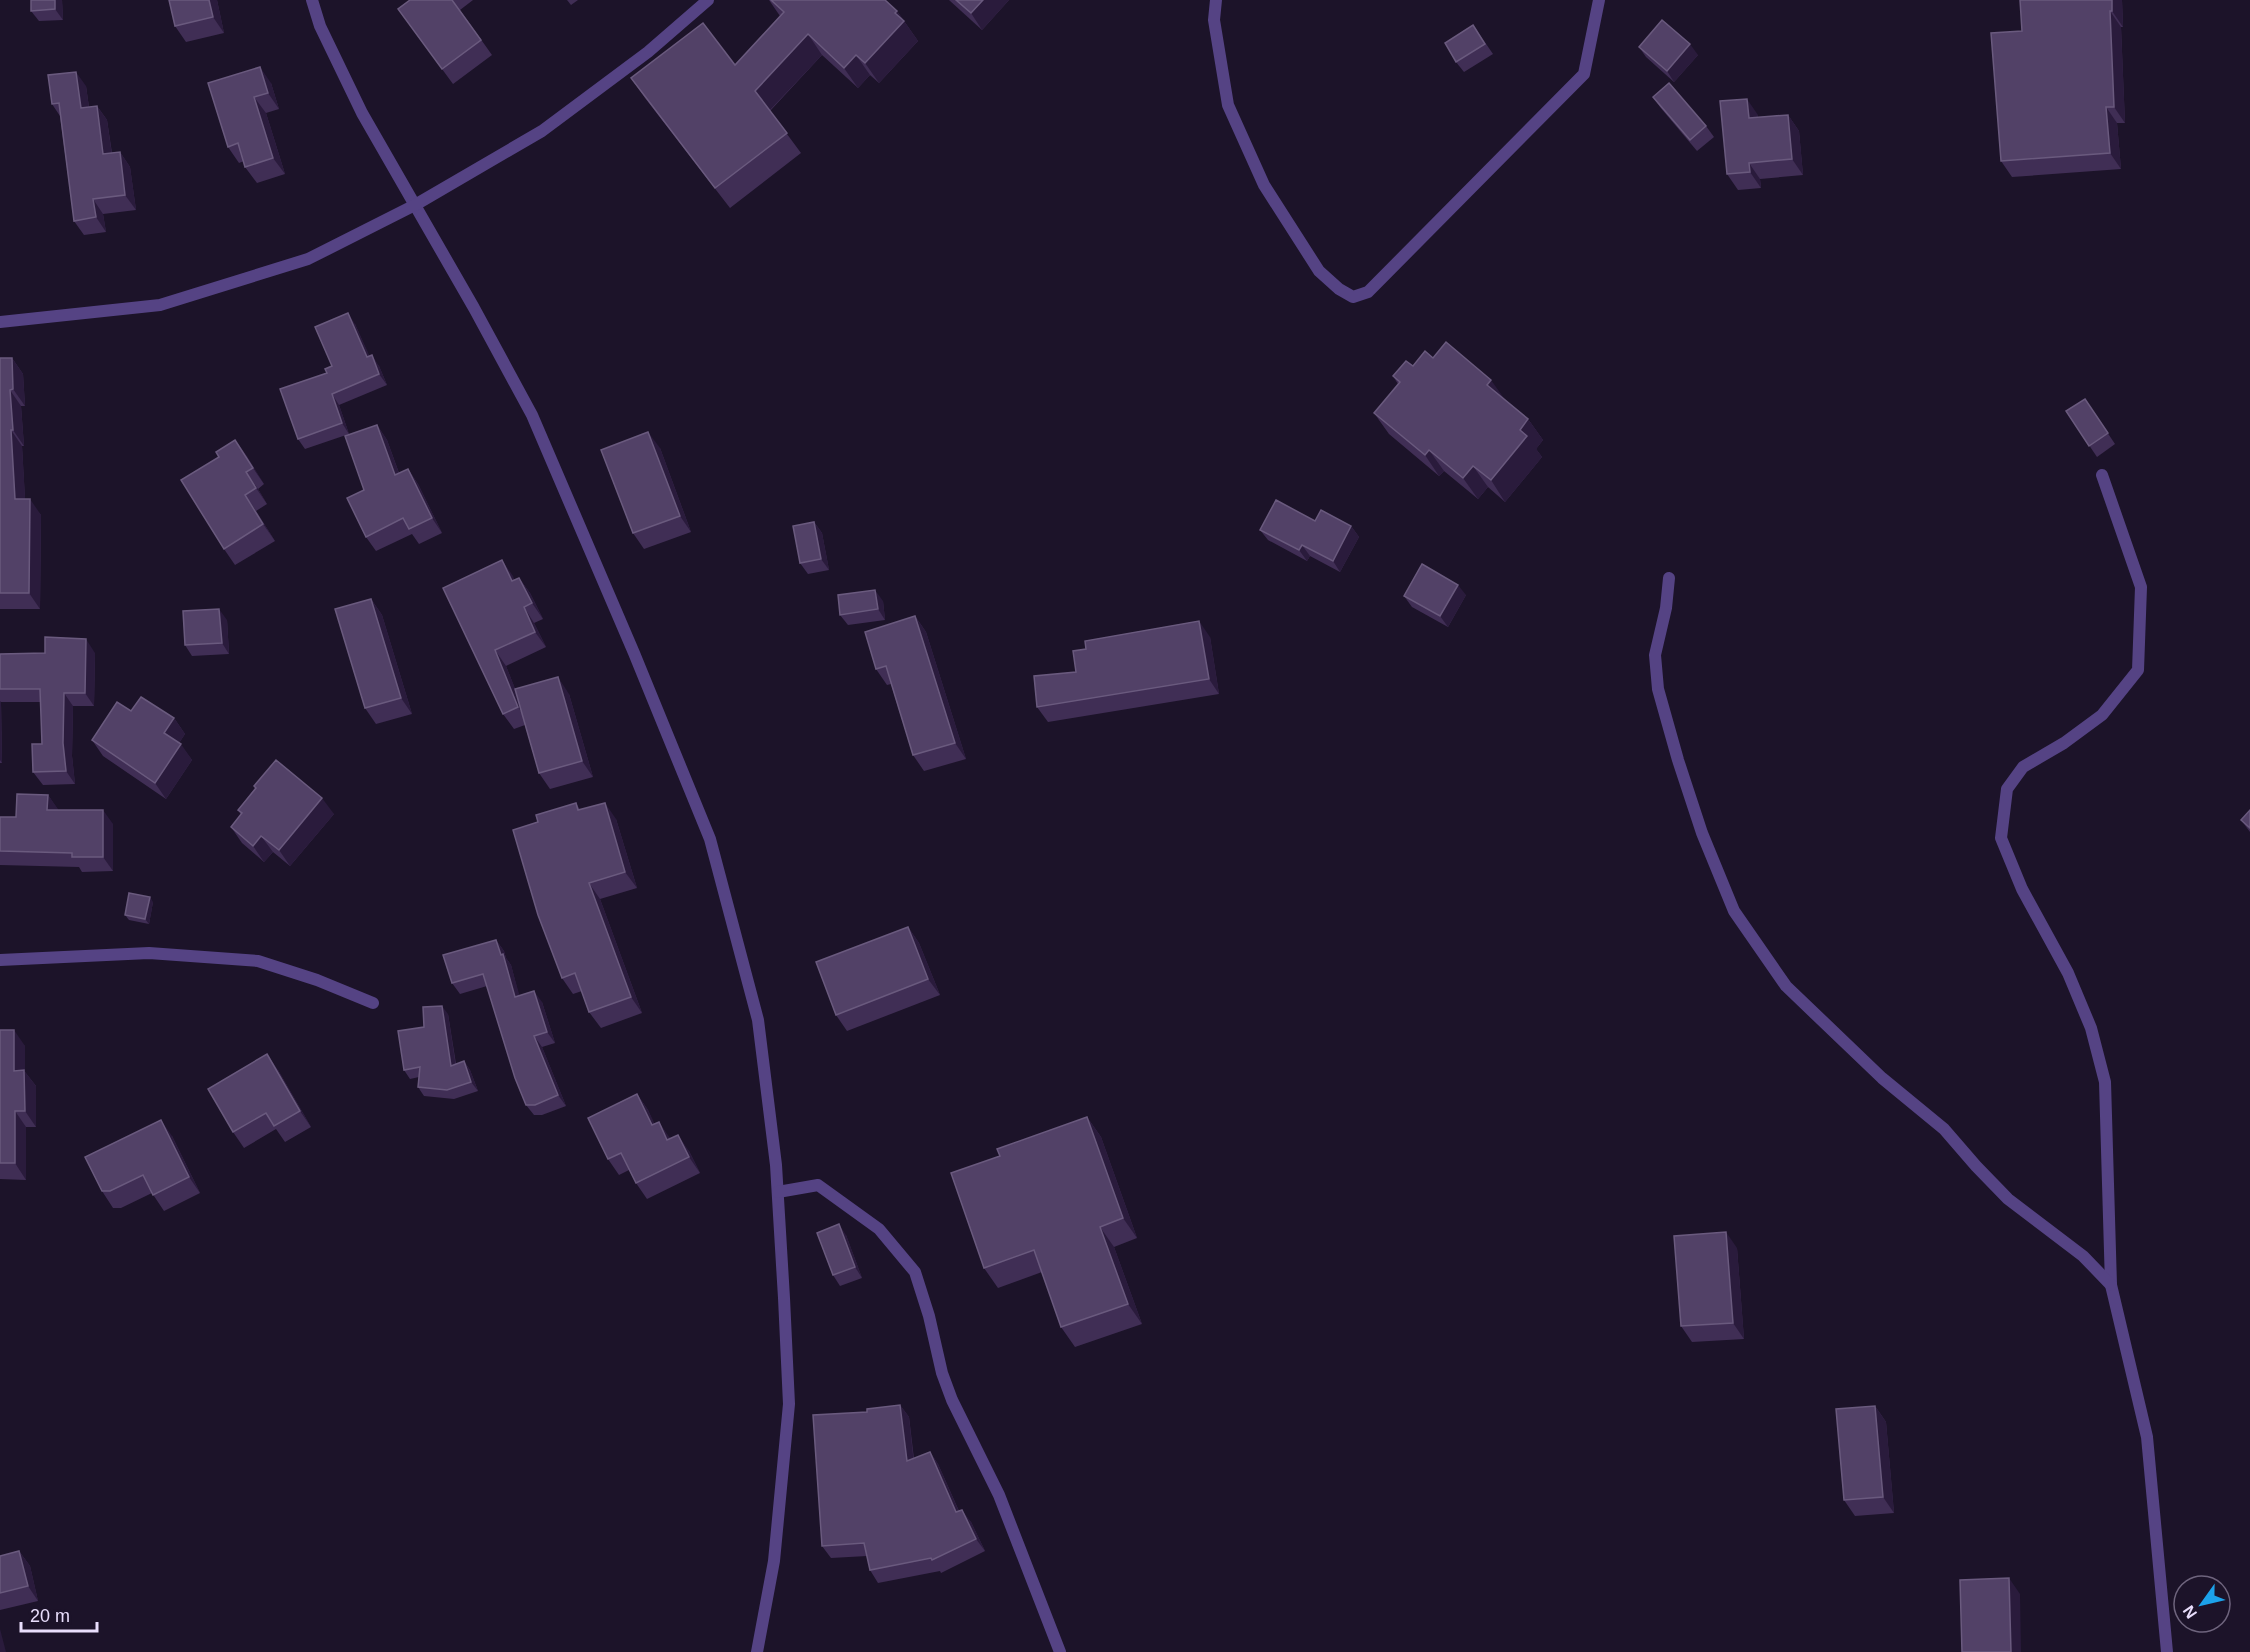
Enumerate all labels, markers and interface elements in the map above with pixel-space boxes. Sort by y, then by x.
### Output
north arrow [2172,1574,2232,1634]
scale bar [21,1595,98,1633]
text: N [2180,1603,2200,1622]
text: 20 m [30,1606,70,1626]

